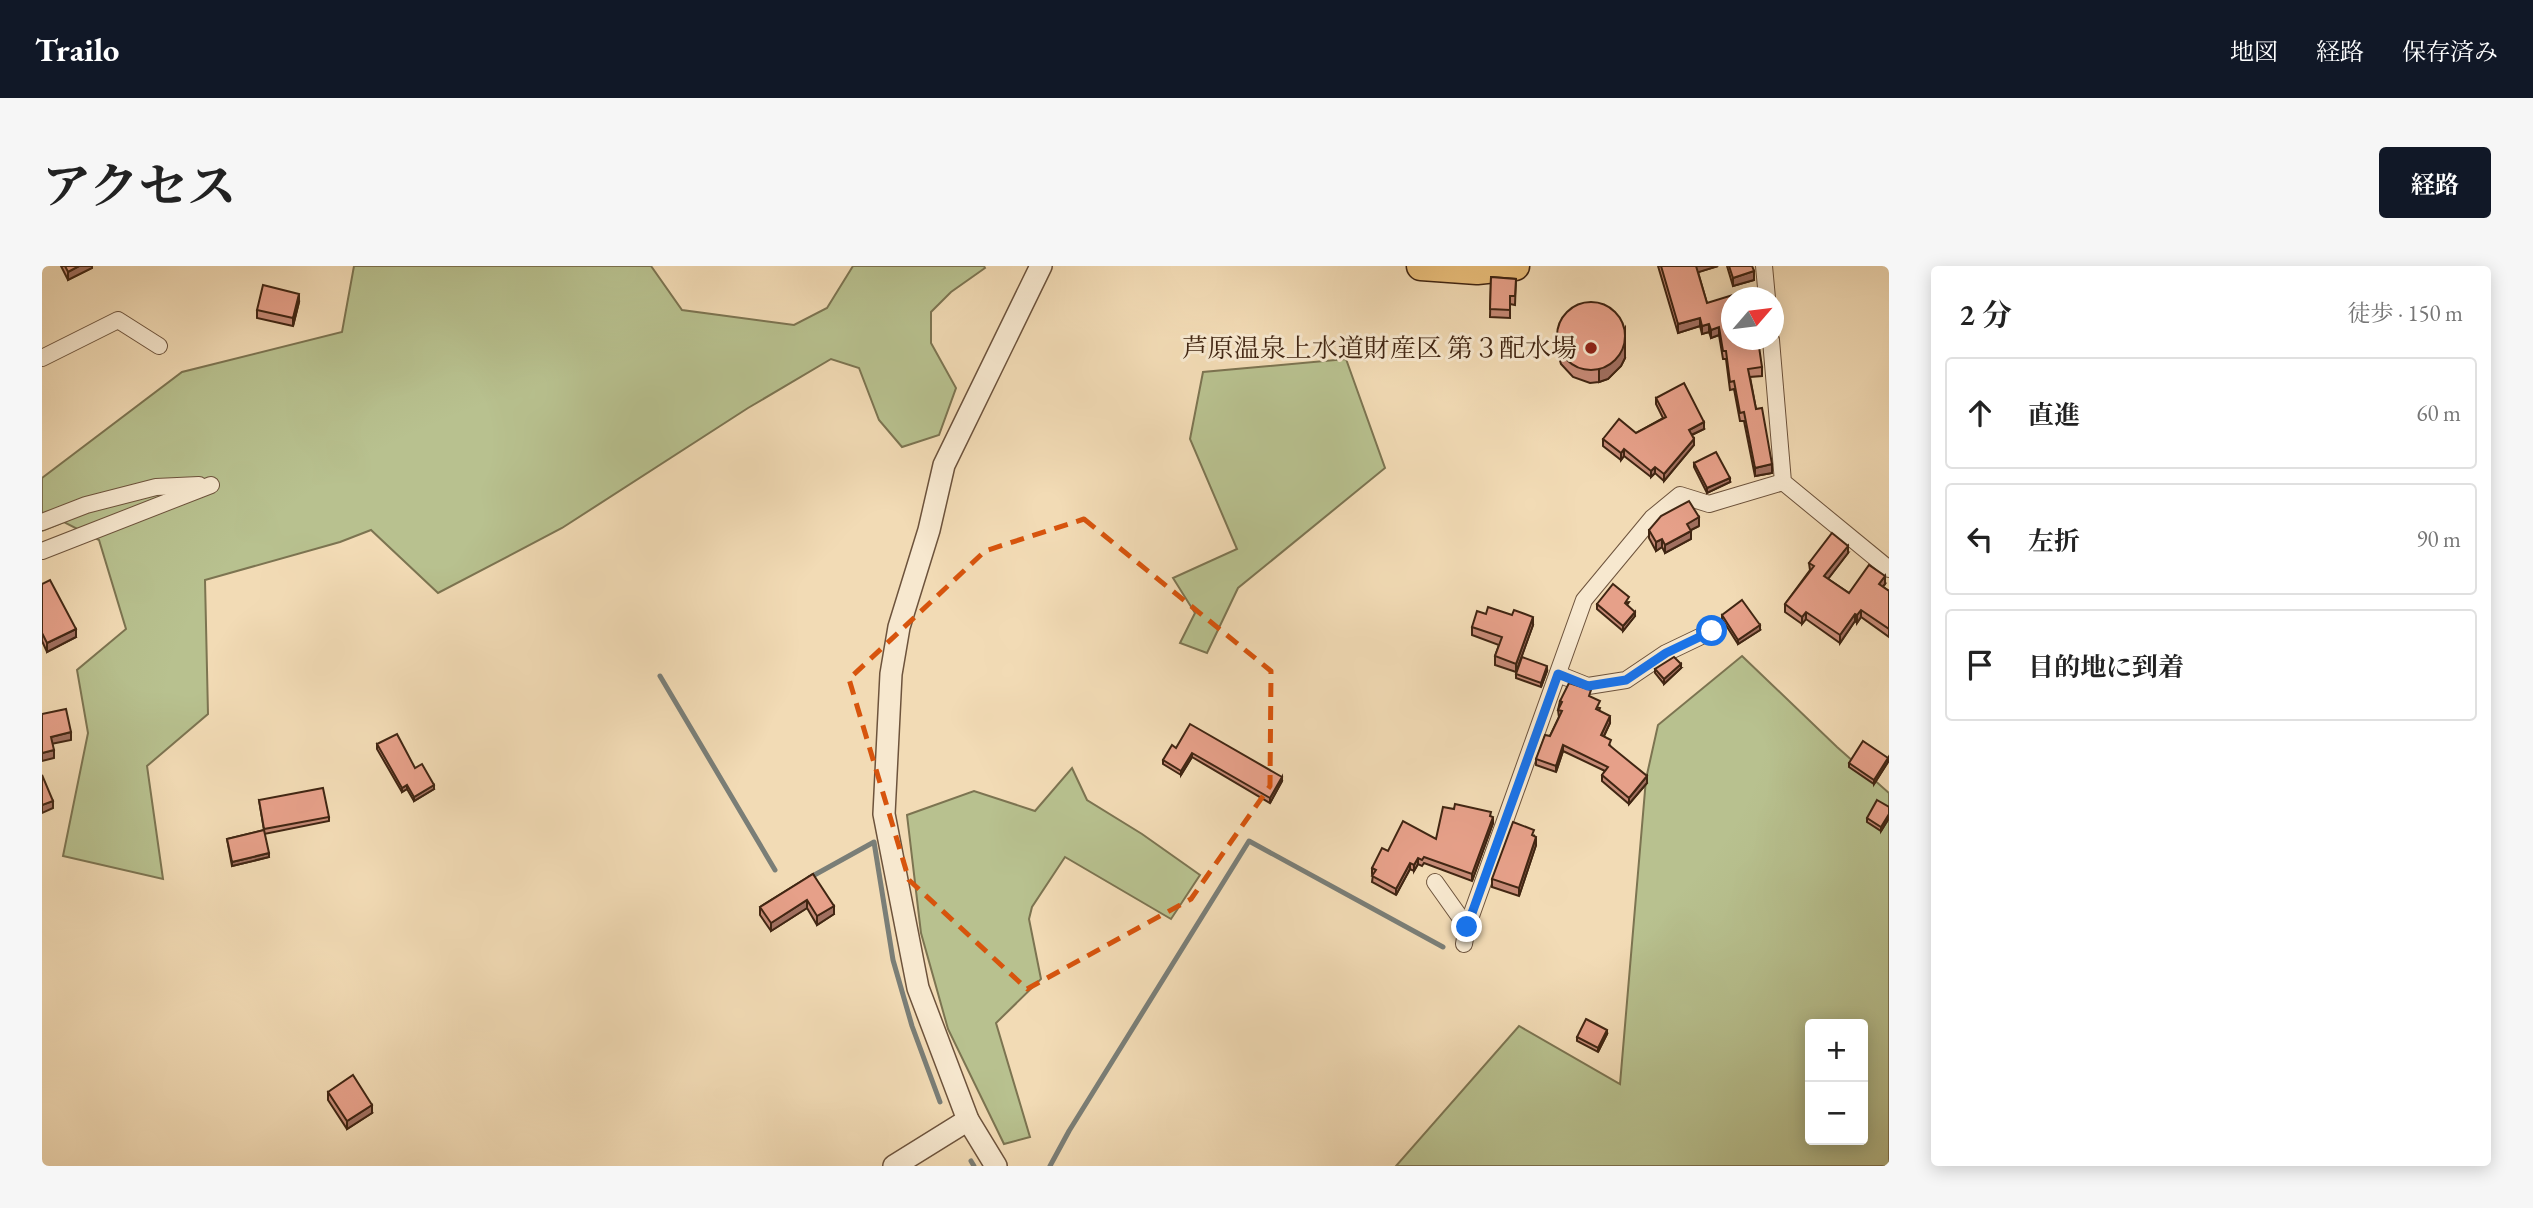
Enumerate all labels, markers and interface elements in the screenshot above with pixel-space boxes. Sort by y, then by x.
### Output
text: Trailo [35,28,119,71]
text: 地図 [2230,36,2278,67]
text: 経路 [2316,36,2364,67]
text: 保存済み [2402,36,2498,67]
button: 経路 [2379,147,2491,218]
text: アクセス [42,154,237,218]
north arrow [1721,287,1784,350]
text: 2 分 [1959,295,2012,334]
text: 徒歩 · 150 m [2348,298,2463,328]
place label: 芦原温泉上水道財産区 第３配水場 [1182,331,1577,365]
marker: 芦原温泉上水道財産区 第３配水場 [1583,340,1599,356]
icon: ahead [1961,394,1999,432]
text: 直進 [2028,398,2080,432]
text: 60 m [2416,398,2461,428]
icon: left [1961,520,1999,558]
text: 左折 [2028,524,2080,558]
text: 90 m [2416,524,2461,554]
route start [1696,615,1727,646]
icon: arrive [1961,646,1999,684]
text: 目的地に到着 [2028,650,2184,684]
route end [1451,911,1482,942]
map controls [1805,1019,1868,1145]
button: + [1805,1019,1868,1082]
button: − [1805,1082,1868,1145]

